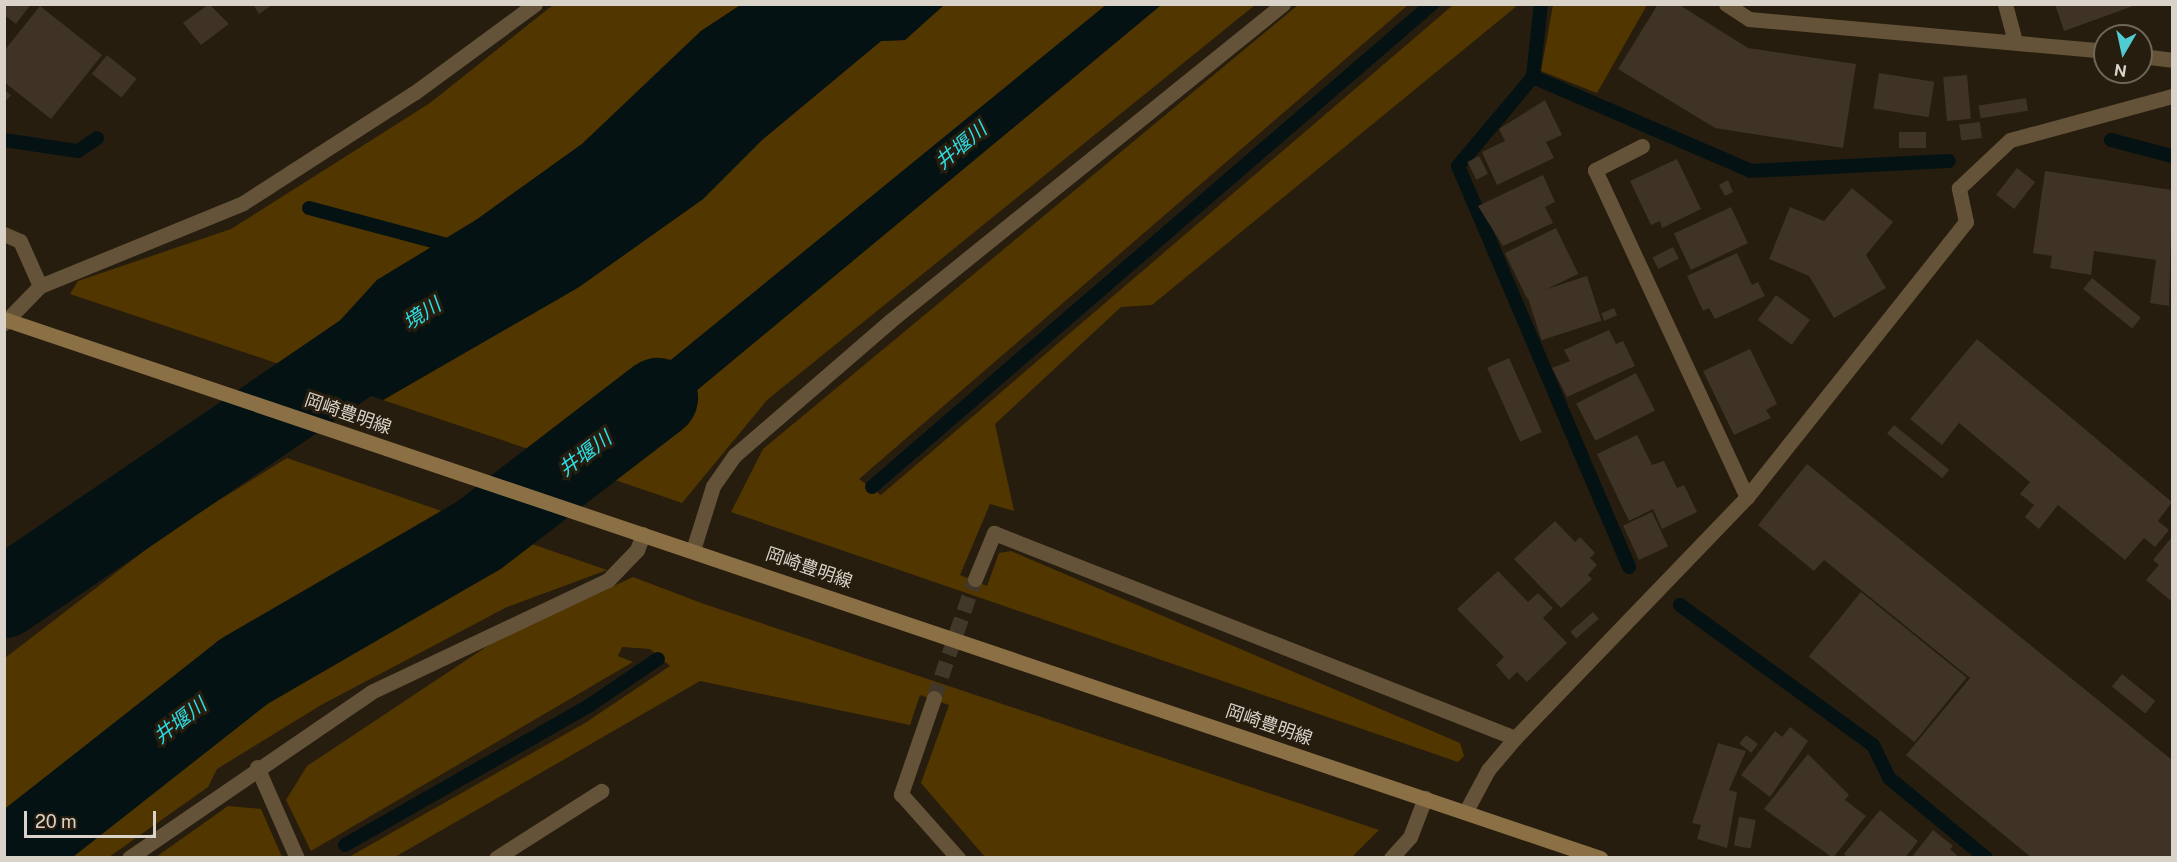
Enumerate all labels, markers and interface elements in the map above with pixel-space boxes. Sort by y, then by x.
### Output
north arrow [2093,24,2153,84]
text: N [2113,60,2128,81]
water label: 井堰川 [930,118,992,174]
water label: 境川 [399,293,445,335]
street label: 岡崎豊明線 [302,389,394,439]
water label: 井堰川 [554,426,616,482]
street label: 岡崎豊明線 [763,543,855,593]
water label: 井堰川 [149,693,211,749]
street label: 岡崎豊明線 [1223,700,1315,750]
scale bar [27,799,159,837]
text: 20 m [35,811,77,832]

